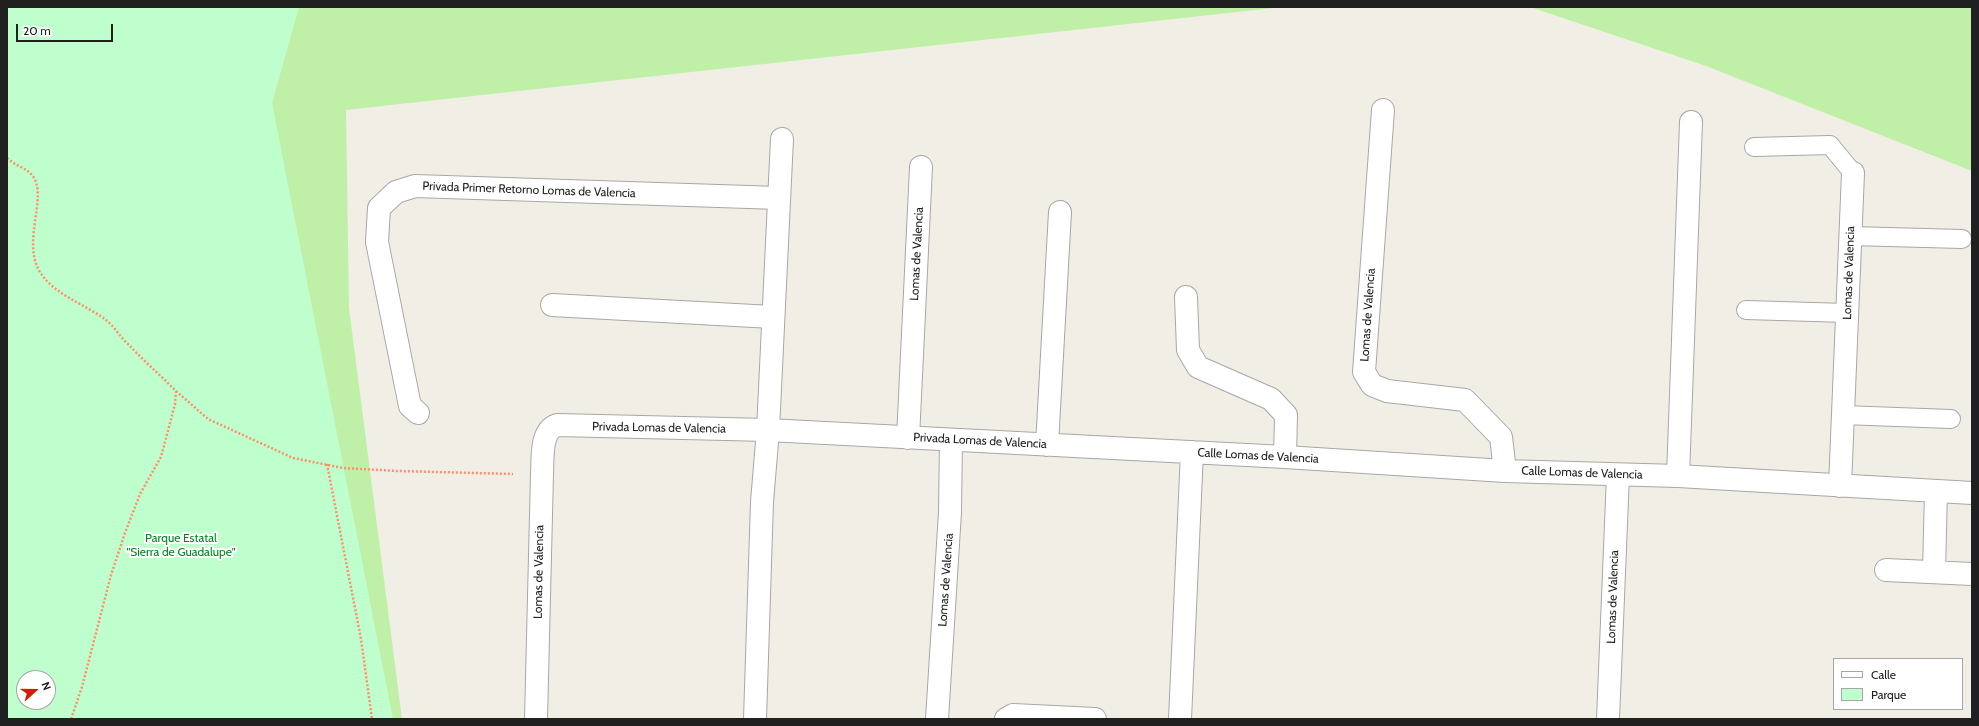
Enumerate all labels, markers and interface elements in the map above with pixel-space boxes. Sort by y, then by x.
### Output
scale bar [18,16,115,42]
text: 20 m [23,23,51,38]
street label: Privada Primer Retorno Lomas de Valencia [422,179,636,201]
street label: Lomas de Valencia [907,207,927,301]
street label: Lomas de Valencia [1840,226,1858,320]
street label: Lomas de Valencia [1358,268,1378,362]
street label: Privada Lomas de Valencia [592,420,726,436]
street label: Privada Lomas de Valencia [913,430,1047,452]
street label: Calle Lomas de Valencia [1197,446,1319,466]
street label: Calle Lomas de Valencia [1521,464,1643,482]
street label: Lomas de Valencia [531,525,547,619]
park label: Parque Estatal "Sierra de Guadalupe" [126,531,236,559]
street label: Lomas de Valencia [936,533,956,627]
street label: Lomas de Valencia [1604,550,1622,644]
legend [1833,658,1963,710]
text: Calle [1871,667,1896,682]
north arrow [16,670,56,710]
text: N [38,680,54,692]
text: Parque [1871,687,1906,702]

